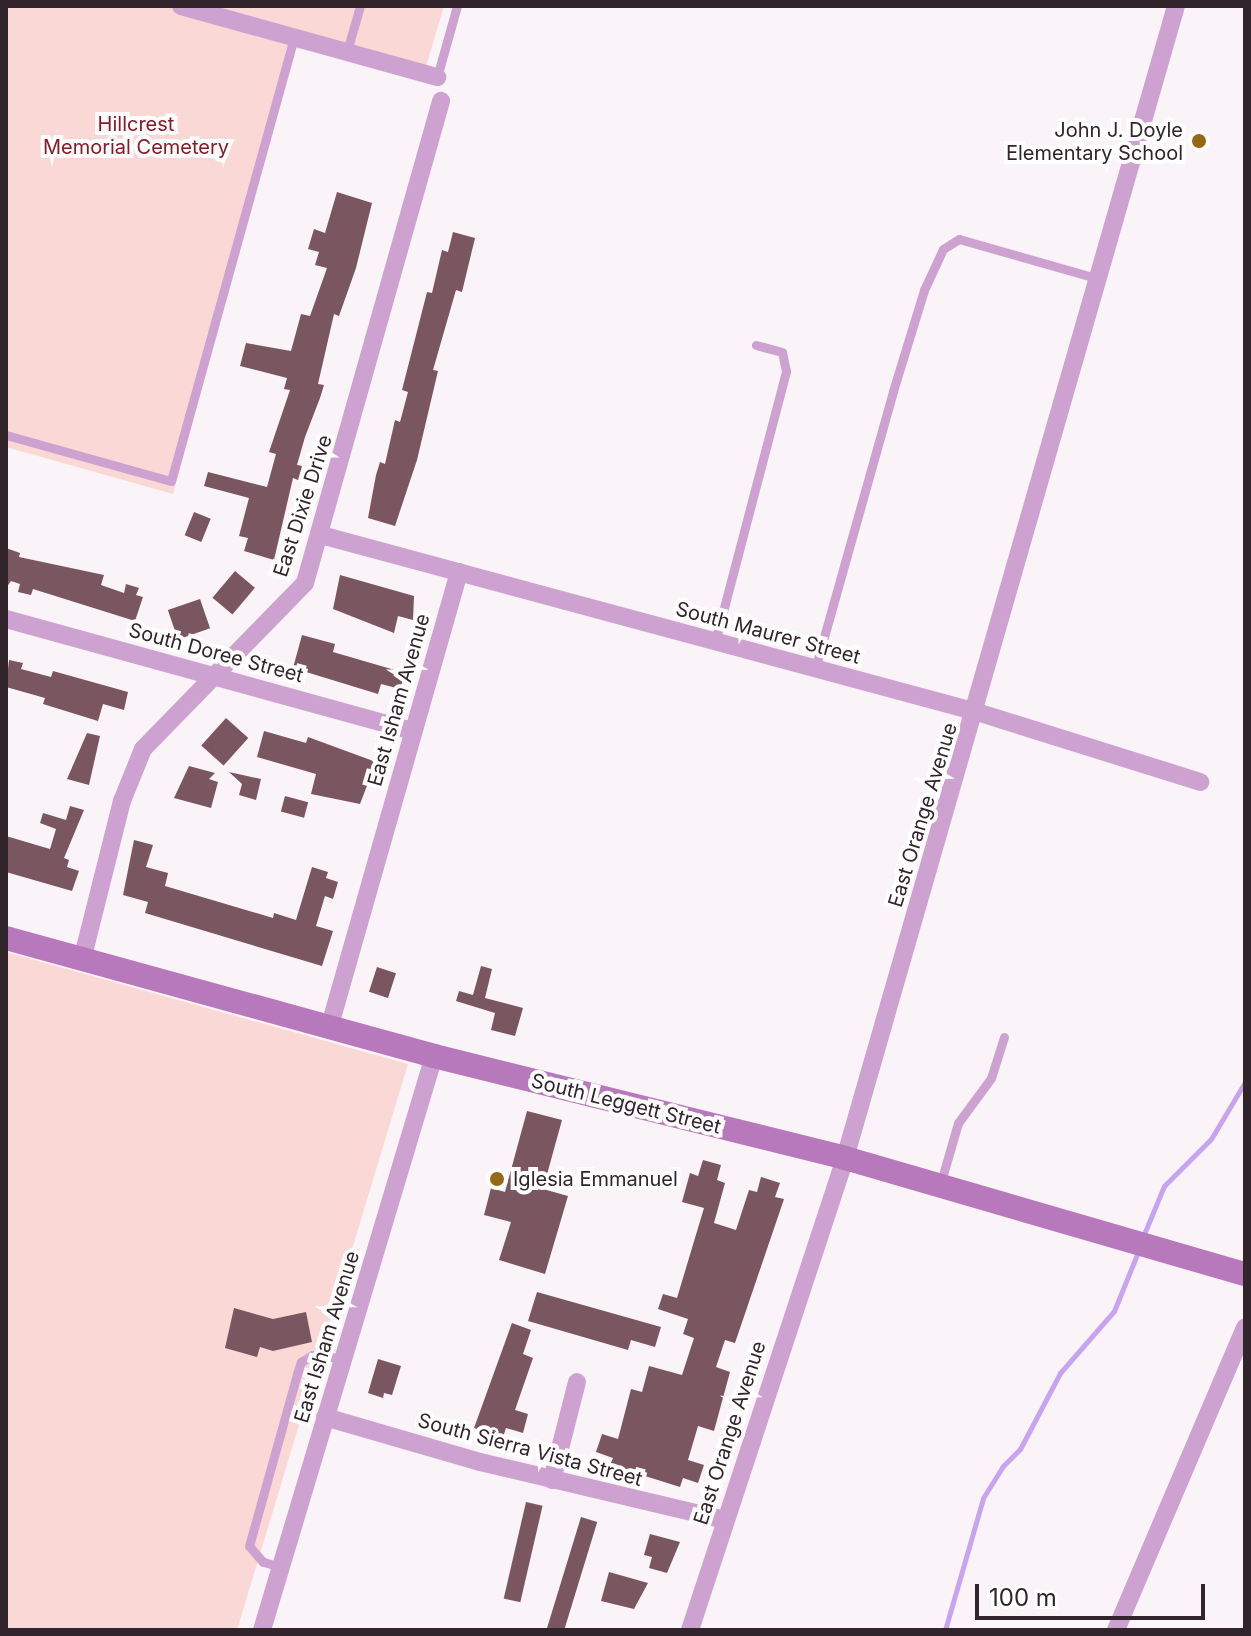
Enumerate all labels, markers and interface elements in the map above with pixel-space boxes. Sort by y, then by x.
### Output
park label: Hillcrest Memorial Cemetery [43,113,229,160]
place label: John J. Doyle Elementary School [1006,118,1183,165]
marker: John J. Doyle Elementary School [1190,132,1208,150]
street label: East Dixie Drive [269,432,337,580]
street label: South Maurer Street [673,597,863,669]
street label: East Isham Avenue [363,611,435,789]
street label: South Doree Street [126,618,306,688]
street label: East Orange Avenue [884,720,962,910]
street label: South Leggett Street [529,1069,723,1139]
place label: Iglesia Emmanuel [513,1167,678,1191]
marker: Iglesia Emmanuel [488,1170,506,1188]
street label: East Isham Avenue [289,1248,365,1426]
street label: East Orange Avenue [689,1338,771,1528]
street label: South Sierra Vista Street [415,1408,645,1492]
scale bar [979,1568,1209,1618]
text: 100 m [989,1583,1057,1612]

